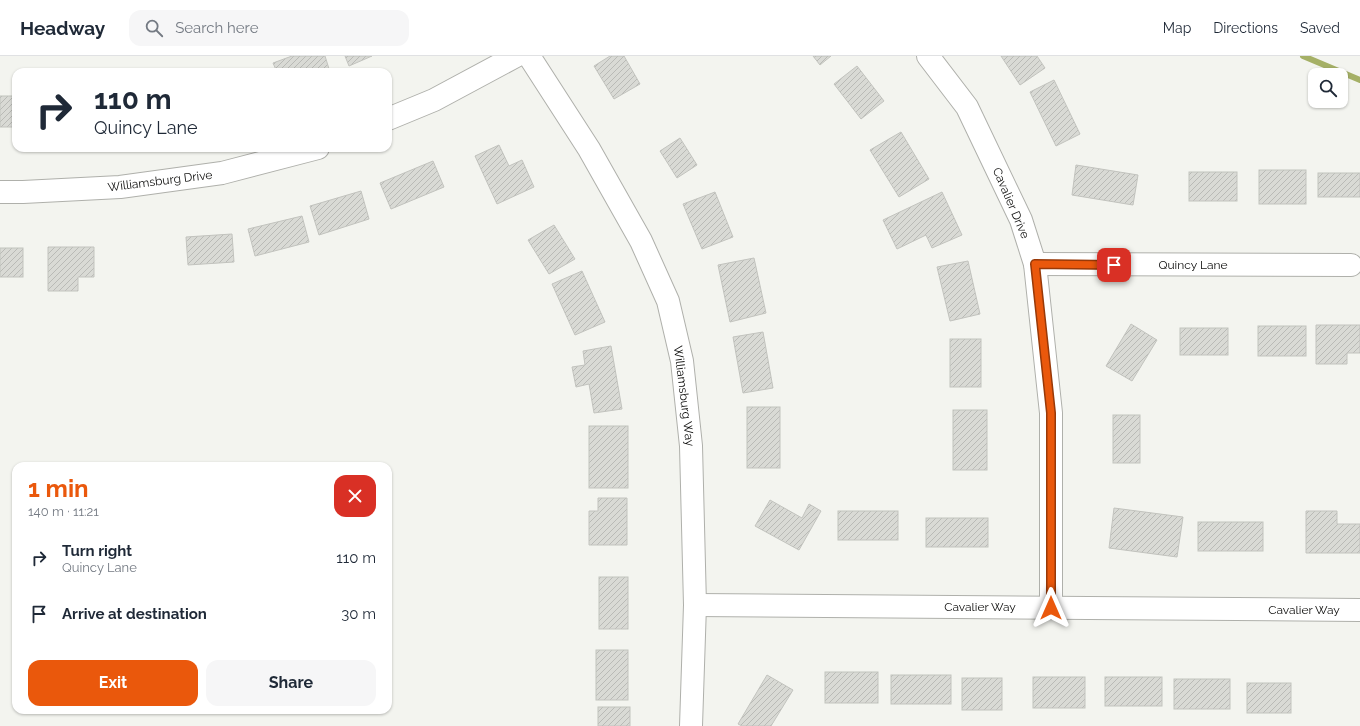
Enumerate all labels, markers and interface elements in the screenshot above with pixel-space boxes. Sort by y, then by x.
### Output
search box [129,10,409,46]
text: Headway [20,17,105,39]
icon: search [143,17,165,39]
text: Search here [175,19,258,37]
text: Map [1163,20,1191,36]
text: Directions [1213,20,1278,36]
text: Saved [1300,20,1340,36]
map controls [1308,68,1348,108]
button: search [1308,68,1348,108]
text: 110 m [94,83,172,116]
icon: right [28,84,80,136]
text: Quincy Lane [94,117,198,138]
street label: Cavalier Drive [990,165,1032,241]
street label: Williamsburg Drive [107,168,213,194]
pin [1097,248,1131,282]
icon: arrive [1103,254,1125,276]
street label: Quincy Lane [1158,258,1228,272]
street label: Williamsburg Way [671,345,697,448]
text: 1 min [28,474,89,503]
button: close [334,475,376,517]
text: 140 m · 11:21 [28,504,99,519]
text: Turn right [62,542,132,560]
icon: right [28,547,50,569]
text: 110 m [336,549,376,567]
text: Quincy Lane [62,560,137,575]
position arrow [1030,587,1072,629]
street label: Cavalier Way [944,600,1016,614]
icon: arrive [28,603,50,625]
street label: Cavalier Way [1268,603,1340,617]
text: Arrive at destination [62,605,207,623]
text: 30 m [341,605,376,623]
button: Exit [28,660,198,706]
button: Share [206,660,376,706]

